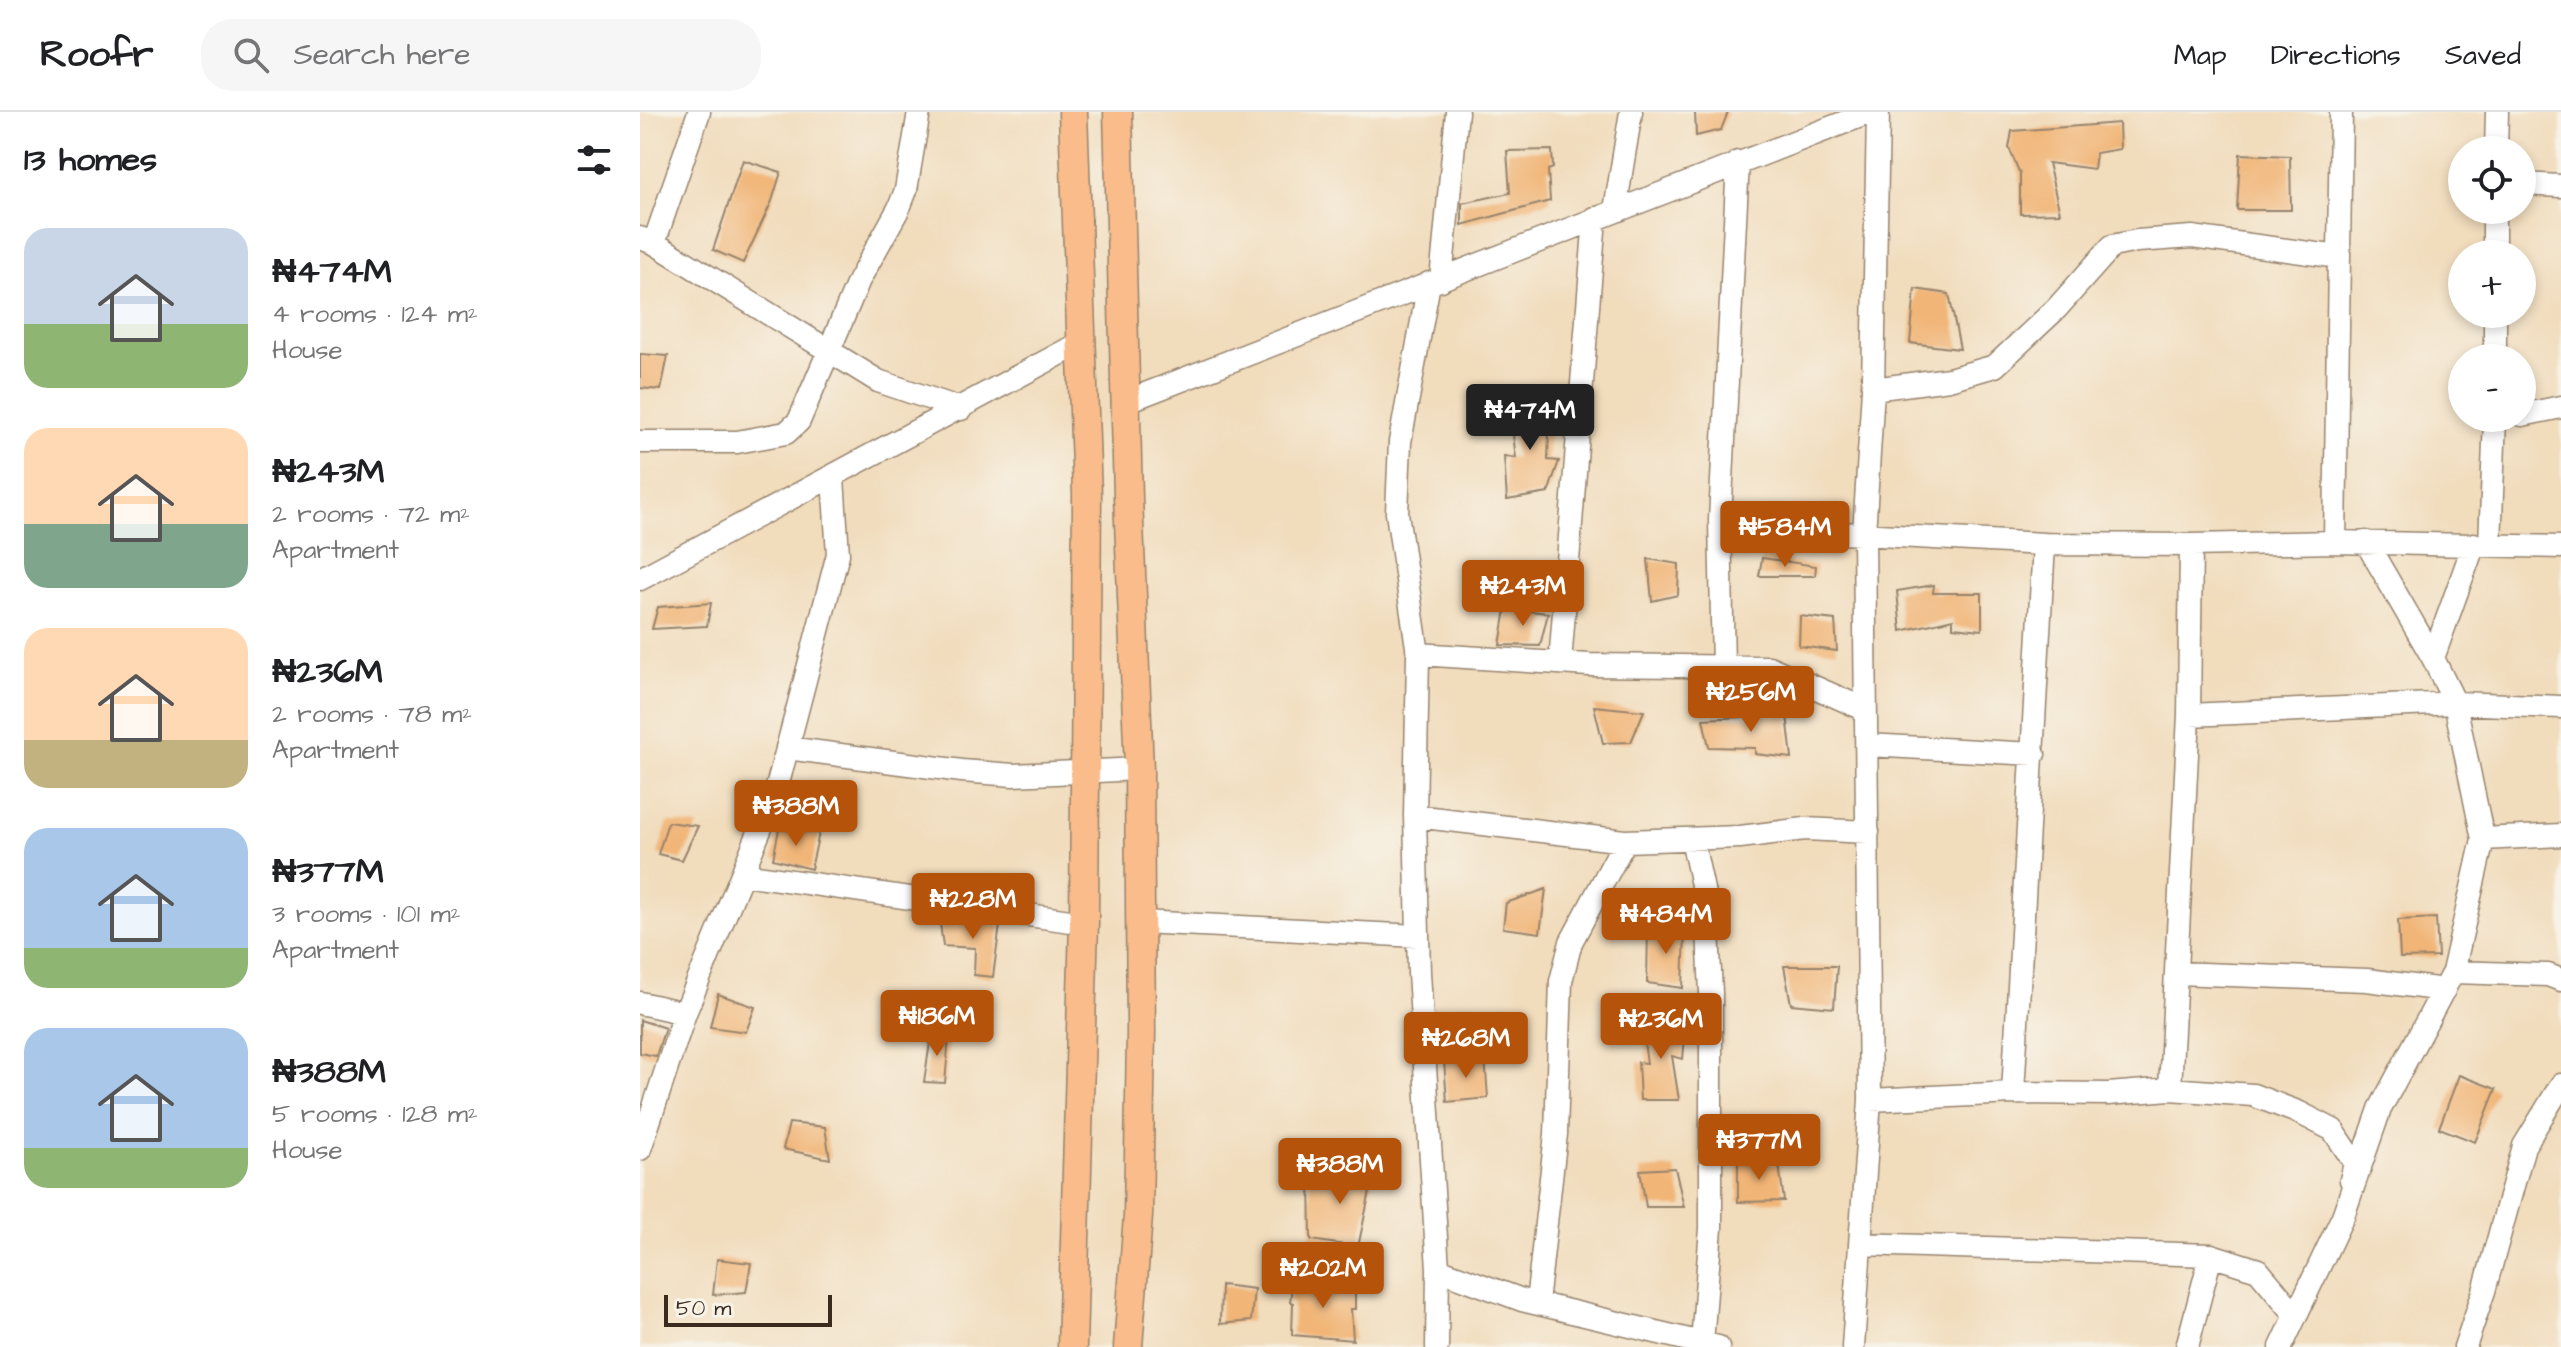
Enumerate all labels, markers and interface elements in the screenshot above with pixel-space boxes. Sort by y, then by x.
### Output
search box [201,19,761,91]
text: Roofr [40,29,153,81]
icon: search [229,33,273,77]
text: Search here [293,34,470,76]
text: Map [2174,36,2227,75]
text: Directions [2271,36,2401,75]
text: Saved [2445,36,2521,75]
text: 13 homes [24,136,157,184]
map controls [2448,136,2536,432]
button: locate [2448,136,2536,224]
icon: filters [572,138,616,182]
button: + [2448,240,2536,328]
text: ₦474M [272,248,392,296]
icon: home [88,260,184,356]
text: 4 rooms · 124 m² [272,296,478,332]
text: House [272,332,343,368]
button: − [2448,344,2536,432]
pin: ₦474M [1474,384,1586,452]
text: ₦474M [1484,392,1576,428]
text: ₦243M [272,448,385,496]
icon: home [88,460,184,556]
text: 2 rooms · 72 m² [272,496,470,532]
pin: ₦584M [1729,501,1841,569]
text: ₦584M [1738,509,1832,545]
text: Apartment [272,532,399,568]
pin: ₦243M [1467,560,1579,628]
text: ₦243M [1480,568,1566,604]
text: ₦236M [272,648,383,696]
icon: home [88,660,184,756]
pin: ₦256M [1695,666,1807,734]
text: ₦256M [1706,674,1796,710]
text: 2 rooms · 78 m² [272,696,472,732]
text: Apartment [272,732,399,768]
pin: ₦388M [740,780,852,848]
text: ₦388M [752,788,840,824]
text: ₦377M [272,848,384,896]
icon: home [88,860,184,956]
pin: ₦228M [917,873,1029,941]
text: ₦228M [930,881,1016,917]
pin: ₦484M [1610,888,1722,956]
text: 3 rooms · 101 m² [272,896,460,932]
text: ₦484M [1620,896,1712,932]
text: Apartment [272,932,399,968]
pin: ₦186M [881,990,993,1058]
pin: ₦236M [1605,993,1717,1061]
text: ₦186M [899,998,975,1034]
text: ₦236M [1619,1001,1703,1037]
pin: ₦268M [1410,1012,1522,1080]
text: ₦268M [1422,1020,1510,1056]
text: ₦388M [272,1048,386,1096]
icon: home [88,1060,184,1156]
text: 5 rooms · 128 m² [272,1096,478,1132]
pin: ₦377M [1703,1114,1815,1182]
text: ₦377M [1716,1122,1802,1158]
text: House [272,1132,343,1168]
pin: ₦388M [1284,1138,1396,1206]
text: ₦388M [1296,1146,1384,1182]
pin: ₦202M [1267,1242,1379,1310]
text: ₦202M [1280,1250,1366,1286]
scale bar [664,1291,832,1327]
text: 50 m [676,1293,731,1324]

